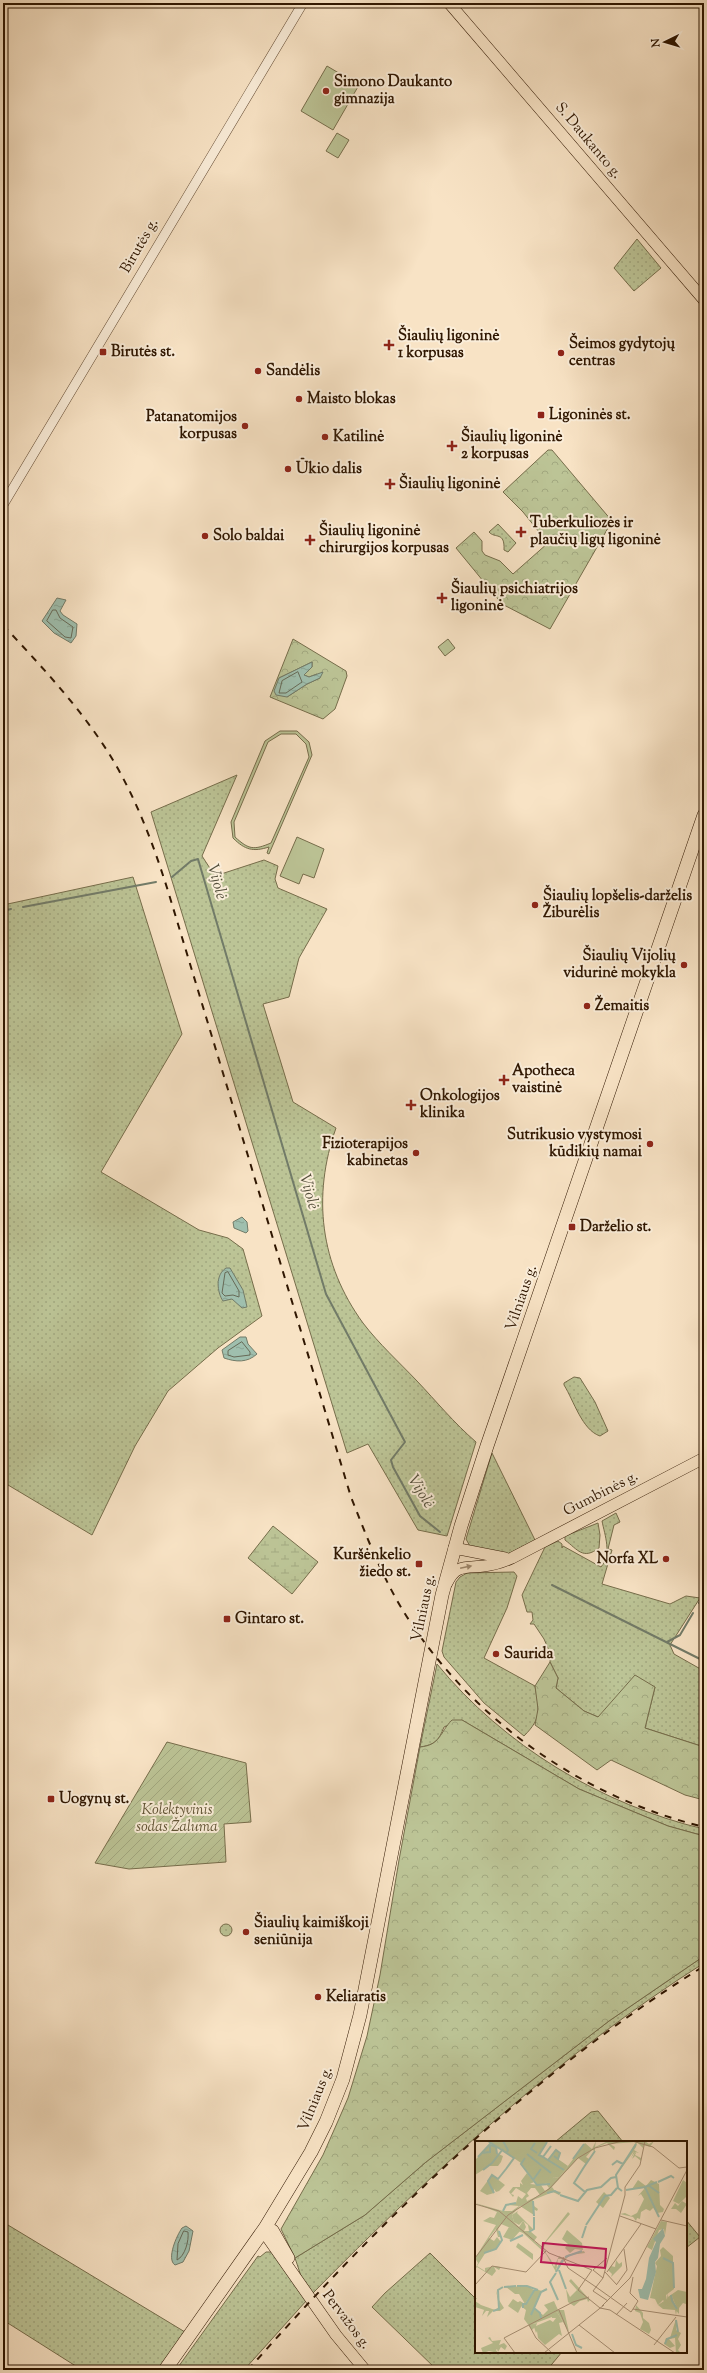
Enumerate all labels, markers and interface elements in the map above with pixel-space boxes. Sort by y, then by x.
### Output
north arrow [645,22,685,62]
text: N [648,37,664,49]
place label: Simono Daukanto gimnazija [334,72,452,110]
marker: Simono Daukanto gimnazija [321,86,331,96]
street label: S. Daukanto g. [550,98,626,184]
street label: Birutės g. [116,215,164,277]
place label: Šiaulių ligoninė 1 korpusas [398,324,499,364]
place label: Šeimos gydytojų centras [569,332,675,372]
marker: Šiaulių ligoninė 1 korpusas [383,339,395,351]
place label: Birutės st. [111,342,175,363]
marker: Birutės st. [98,347,108,357]
marker: Šeimos gydytojų centras [556,348,566,358]
place label: Sandėlis [266,361,320,382]
marker: Sandėlis [253,366,263,376]
place label: Maisto blokas [307,389,396,410]
marker: Maisto blokas [294,394,304,404]
place label: Ligoninės st. [549,405,631,426]
place label: Patanatomijos korpusas [146,407,237,445]
marker: Ligoninės st. [536,410,546,420]
marker: Patanatomijos korpusas [240,421,250,431]
place label: Šiaulių ligoninė 2 korpusas [461,425,562,465]
place label: Katilinė [333,427,384,448]
marker: Katilinė [320,432,330,442]
marker: Šiaulių ligoninė 2 korpusas [446,440,458,452]
place label: Ūkio dalis [296,457,362,480]
marker: Ūkio dalis [283,464,293,474]
place label: Šiaulių ligoninė [399,472,500,495]
marker: Šiaulių ligoninė [384,478,396,490]
place label: Tuberkuliozės ir plaučių ligų ligoninė [530,513,661,551]
place label: Šiaulių ligoninė chirurgijos korpusas [319,519,449,559]
place label: Solo baldai [213,526,285,547]
marker: Tuberkuliozės ir plaučių ligų ligoninė [515,526,527,538]
marker: Solo baldai [200,531,210,541]
marker: Šiaulių ligoninė chirurgijos korpusas [304,534,316,546]
place label: Šiaulių psichiatrijos ligoninė [451,577,578,617]
marker: Šiaulių psichiatrijos ligoninė [436,592,448,604]
water label: Vijolė [200,862,232,902]
place label: Šiaulių lopšelis-darželis Žiburėlis [543,884,692,924]
marker: Šiaulių lopšelis-darželis Žiburėlis [530,900,540,910]
place label: Šiaulių Vijolių vidurinė mokykla [563,944,676,984]
marker: Šiaulių Vijolių vidurinė mokykla [679,960,689,970]
place label: Žemaitis [595,994,649,1017]
marker: Žemaitis [582,1001,592,1011]
place label: Apotheca vaistinė [512,1061,575,1099]
marker: Apotheca vaistinė [499,1075,509,1085]
place label: Onkologijos klinika [419,1086,500,1124]
marker: Onkologijos klinika [405,1099,417,1111]
place label: Sutrikusio vystymosi kūdikių namai [507,1125,643,1163]
place label: Fizioterapijos kabinetas [322,1134,408,1172]
marker: Sutrikusio vystymosi kūdikių namai [645,1139,655,1149]
marker: Fizioterapijos kabinetas [411,1148,421,1158]
water label: Vijolė [292,1172,324,1212]
place label: Darželio st. [580,1217,652,1238]
marker: Darželio st. [567,1222,577,1232]
street label: Vilniaus g. [501,1262,543,1334]
street label: Gumbinės g. [560,1466,642,1522]
water label: Vijolė [401,1471,439,1513]
place label: Kuršėnkelio žiedo st. [333,1545,411,1583]
place label: Norfa XL [597,1549,659,1570]
marker: Norfa XL [661,1554,671,1564]
marker: Kuršėnkelio žiedo st. [414,1559,424,1569]
one-way arrow [460,1564,472,1570]
street label: Vilniaus g. [407,1572,441,1644]
place label: Gintaro st. [235,1609,304,1630]
marker: Gintaro st. [222,1614,232,1624]
place label: Saurida [504,1644,554,1665]
marker: Saurida [491,1649,501,1659]
place label: Uogynų st. [59,1789,130,1810]
marker: Uogynų st. [46,1794,56,1804]
park label: Kolektyvinis sodas Žaluma [136,1800,218,1838]
place label: Šiaulių kaimiškoji seniūnija [254,1911,370,1951]
marker: Šiaulių kaimiškoji seniūnija [241,1927,251,1937]
place label: Keliaratis [326,1987,386,2008]
marker: Keliaratis [313,1992,323,2002]
street label: Vilniaus g. [293,2063,339,2135]
inset map [475,2141,687,2353]
street label: Pervažos g. [317,2286,375,2354]

